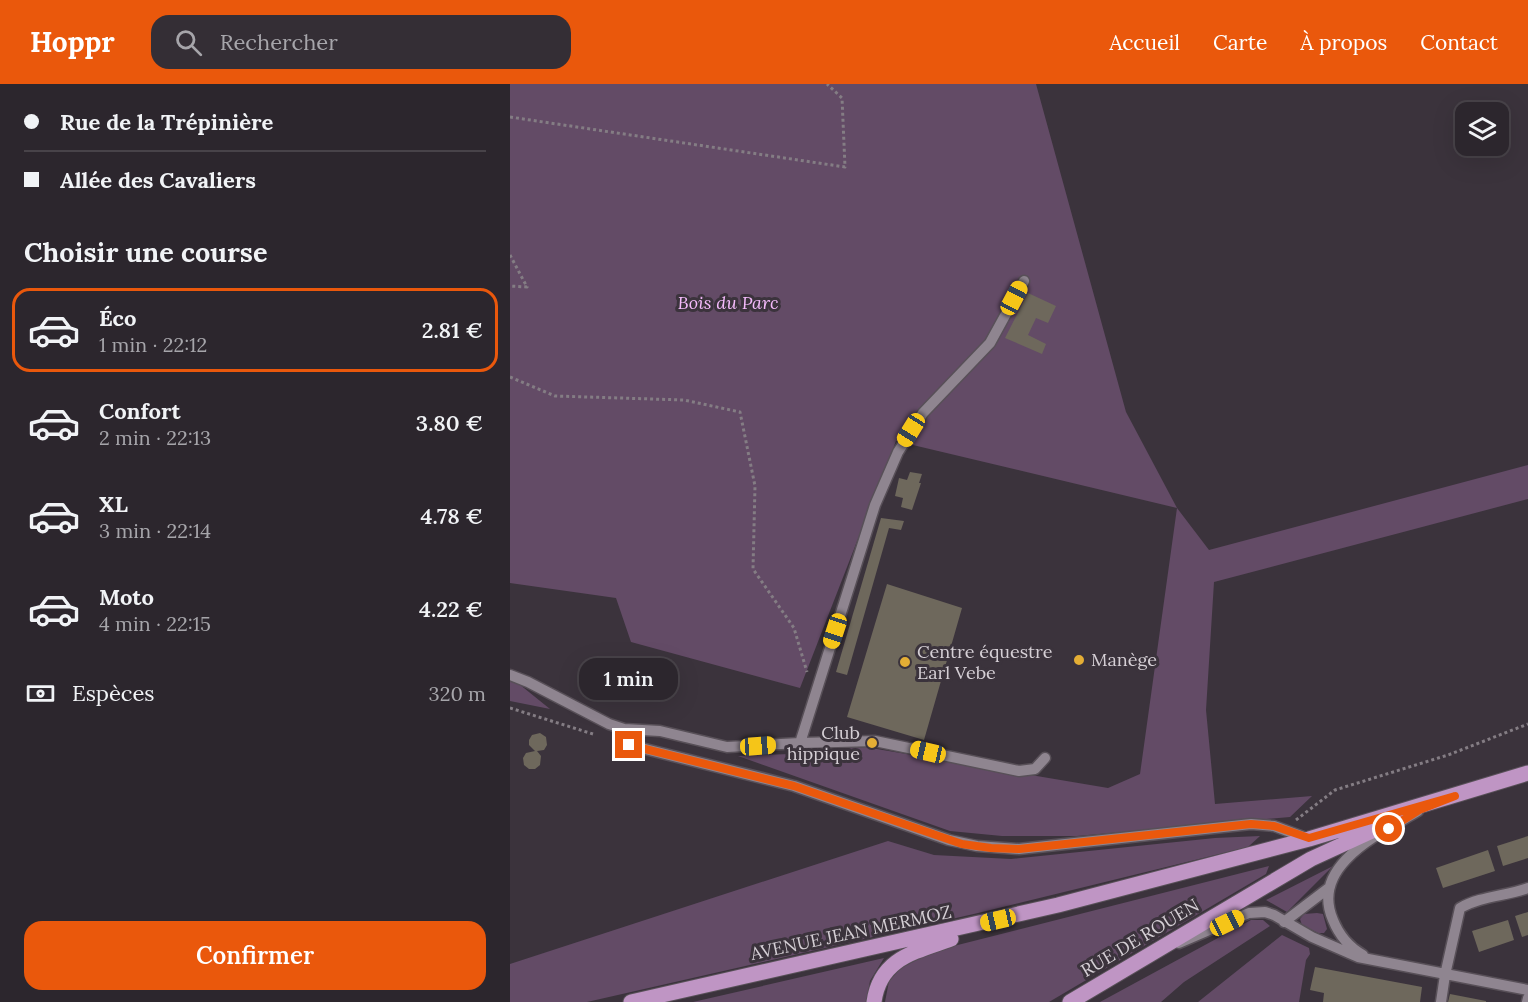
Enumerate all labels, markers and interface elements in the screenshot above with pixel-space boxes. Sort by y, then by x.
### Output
search box [151,15,571,69]
text: Hoppr [30,24,115,60]
icon: search [172,26,205,59]
text: Rechercher [220,28,338,56]
text: Accueil [1109,29,1180,56]
text: Carte [1213,29,1267,56]
text: À propos [1300,29,1387,56]
text: Contact [1420,29,1498,56]
map controls [1455,102,1509,156]
button: layers [1455,102,1509,156]
text: Rue de la Trépinière [60,108,273,136]
text: Allée des Cavaliers [60,166,256,194]
text: Choisir une course [24,235,267,269]
car [998,278,1030,318]
park label: Bois du Parc [678,291,778,314]
icon: car [27,303,81,357]
text: Éco [99,304,136,332]
text: 2.81 € [422,316,483,344]
text: 1 min · 22:12 [99,332,207,357]
icon: car [27,396,81,450]
text: Confort [99,397,181,425]
text: 3.80 € [416,409,483,437]
car [894,410,928,450]
text: 2 min · 22:13 [99,425,211,450]
icon: car [27,489,81,543]
text: XL [99,490,128,518]
text: 4.78 € [420,502,483,530]
text: 3 min · 22:14 [99,518,211,543]
icon: car [27,582,81,636]
text: Moto [99,583,154,611]
text: 4.22 € [419,595,483,623]
text: 4 min · 22:15 [99,611,211,636]
car [821,611,849,651]
place label: Centre équestre Earl Vebe [917,640,1053,684]
place label: Manège [1091,648,1157,671]
marker: Manège [1072,653,1086,667]
marker: Centre équestre Earl Vebe [898,655,912,669]
callout: 1 min [580,658,678,700]
text: 1 min [603,666,654,691]
icon: cash [24,677,57,710]
text: Espèces [72,679,155,707]
text: 320 m [429,681,486,706]
place label: Club hippique [787,721,860,765]
route end [615,731,642,758]
car [739,736,777,756]
marker: Club hippique [865,736,879,750]
car [908,739,948,765]
route start [1375,815,1402,842]
street label: RUE DE ROUEN [1076,893,1203,982]
street label: AVENUE JEAN MERMOZ [747,900,954,965]
car [978,907,1018,933]
car [1207,907,1247,939]
button: Confirmer [24,921,486,990]

